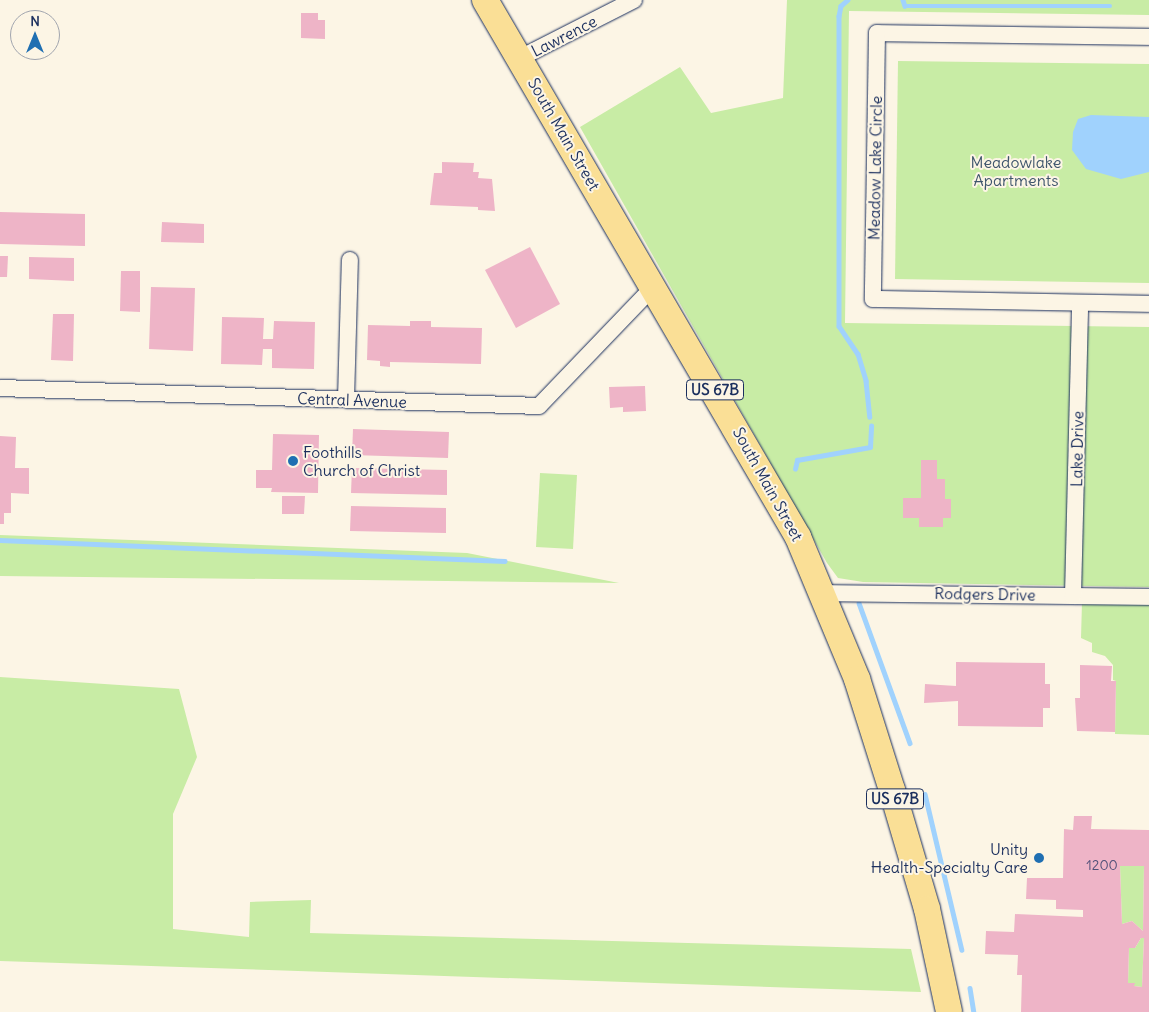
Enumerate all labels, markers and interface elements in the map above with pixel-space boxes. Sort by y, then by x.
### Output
north arrow [10,10,60,60]
street label: Lawrence [528,11,600,61]
text: N [30,12,40,30]
street label: South Main Street [524,74,604,194]
street label: Meadow Lake Circle [864,96,886,240]
park label: Meadowlake Apartments [971,152,1061,190]
road number: US 67B [685,378,745,402]
street label: Central Avenue [297,388,407,412]
street label: Lake Drive [1067,411,1087,487]
street label: South Main Street [729,424,807,544]
place label: Foothills Church of Christ [303,442,420,480]
marker: Foothills Church of Christ [287,455,299,467]
street label: Rodgers Drive [934,584,1036,604]
road number: US 67B [865,786,925,812]
place label: Unity Health-Specialty Care [871,839,1028,877]
marker: Unity Health-Specialty Care [1032,851,1046,865]
house number: 1200 [1086,857,1118,873]

